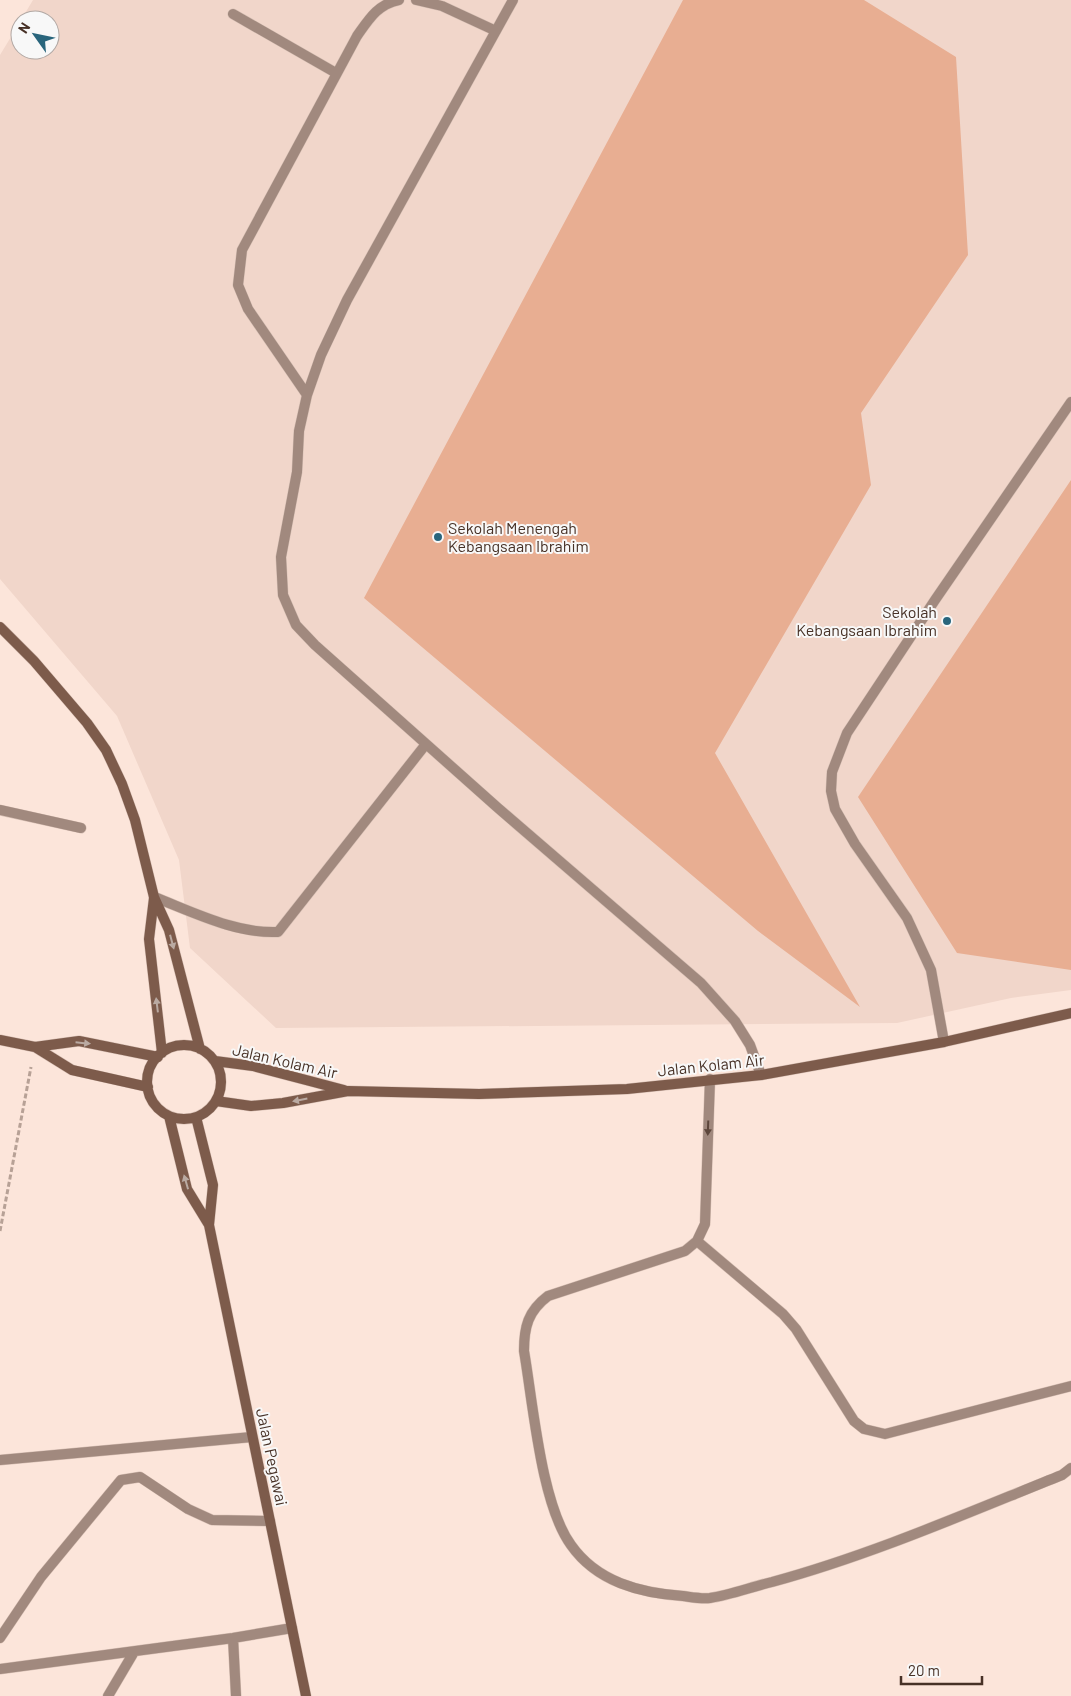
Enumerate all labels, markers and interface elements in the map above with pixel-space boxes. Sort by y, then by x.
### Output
north arrow [10,10,60,60]
text: N [14,19,33,36]
place label: Sekolah Menengah Kebangsaan Ibrahim [448,518,589,555]
marker: Sekolah Menengah Kebangsaan Ibrahim [432,531,444,543]
place label: Sekolah Kebangsaan Ibrahim [796,602,937,639]
marker: Sekolah Kebangsaan Ibrahim [941,615,953,627]
one-way arrow [169,935,177,950]
one-way arrow [153,997,161,1013]
one-way arrow [75,1039,91,1047]
street label: Jalan Kolam Air [231,1039,340,1082]
street label: Jalan Kolam Air [657,1049,765,1080]
one-way arrow [291,1096,307,1104]
one-way arrow [704,1120,712,1136]
one-way arrow [182,1174,190,1190]
street label: Jalan Pegawai [253,1406,292,1507]
scale bar [901,1654,982,1686]
text: 20 m [908,1661,940,1679]

